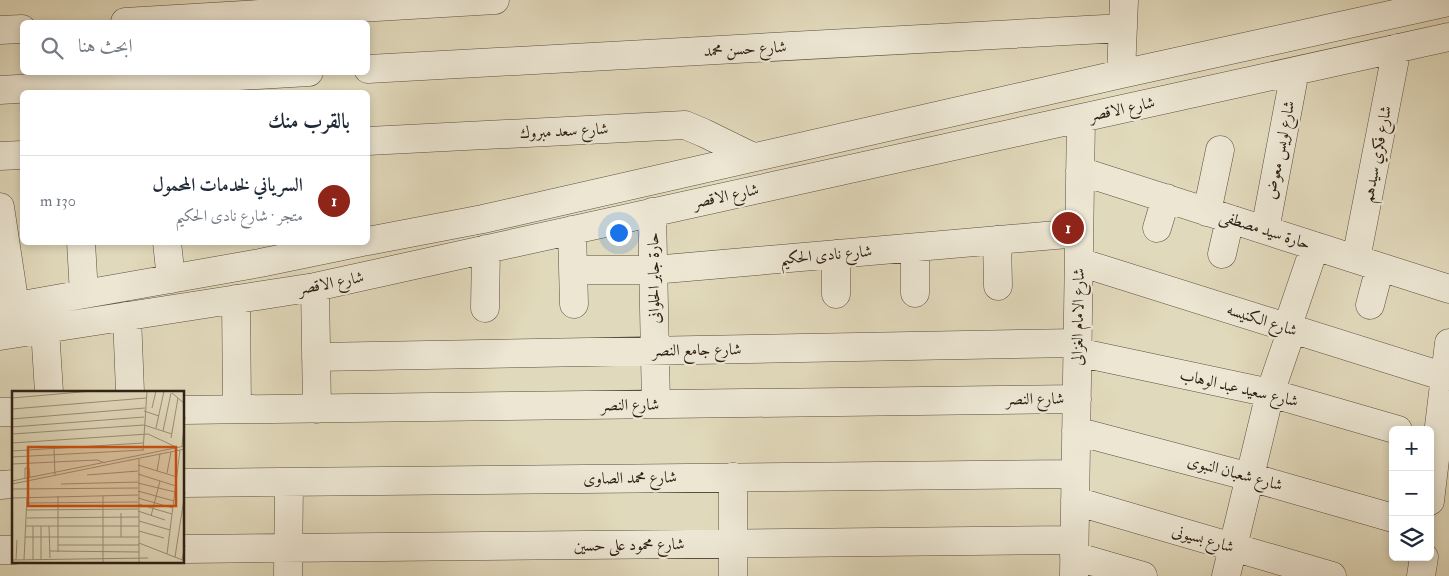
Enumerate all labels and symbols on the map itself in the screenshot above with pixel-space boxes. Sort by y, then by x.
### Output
street label: شارع حسن محمد [703,37,787,64]
street label: شارع الاقصر [1085,92,1157,129]
street label: شارع لويس معوض [1261,99,1302,202]
street label: شارع فكري سيدهم [1358,104,1401,205]
street label: شارع سعد مبروك [519,119,609,146]
street label: شارع الاقصر [689,179,761,216]
street label: حارة سيد مصطفى [1217,206,1313,255]
pin: 1 [1052,209,1084,247]
your location [606,220,632,246]
street label: حارة جابر الحلوانى [643,232,665,324]
street label: شارع نادى الحكيم [779,241,874,275]
street label: شارع الاقصر [294,267,366,302]
street label: شارع الامام الغزالى [1067,268,1093,366]
street label: شارع الكنيسه [1223,299,1300,344]
street label: شارع جامع النصر [650,339,742,366]
street label: شارع سعيد عبد الوهاب [1177,365,1300,414]
street label: شارع النصر [1004,388,1064,413]
inset map [12,391,185,564]
street label: شارع النصر [599,394,659,419]
street label: شارع شعبان النبوى [1184,451,1285,498]
street label: شارع محمد الصاوى [583,467,677,492]
street label: شارع بسيونى [1169,521,1236,560]
street label: شارع محمود على حسين [573,534,685,559]

